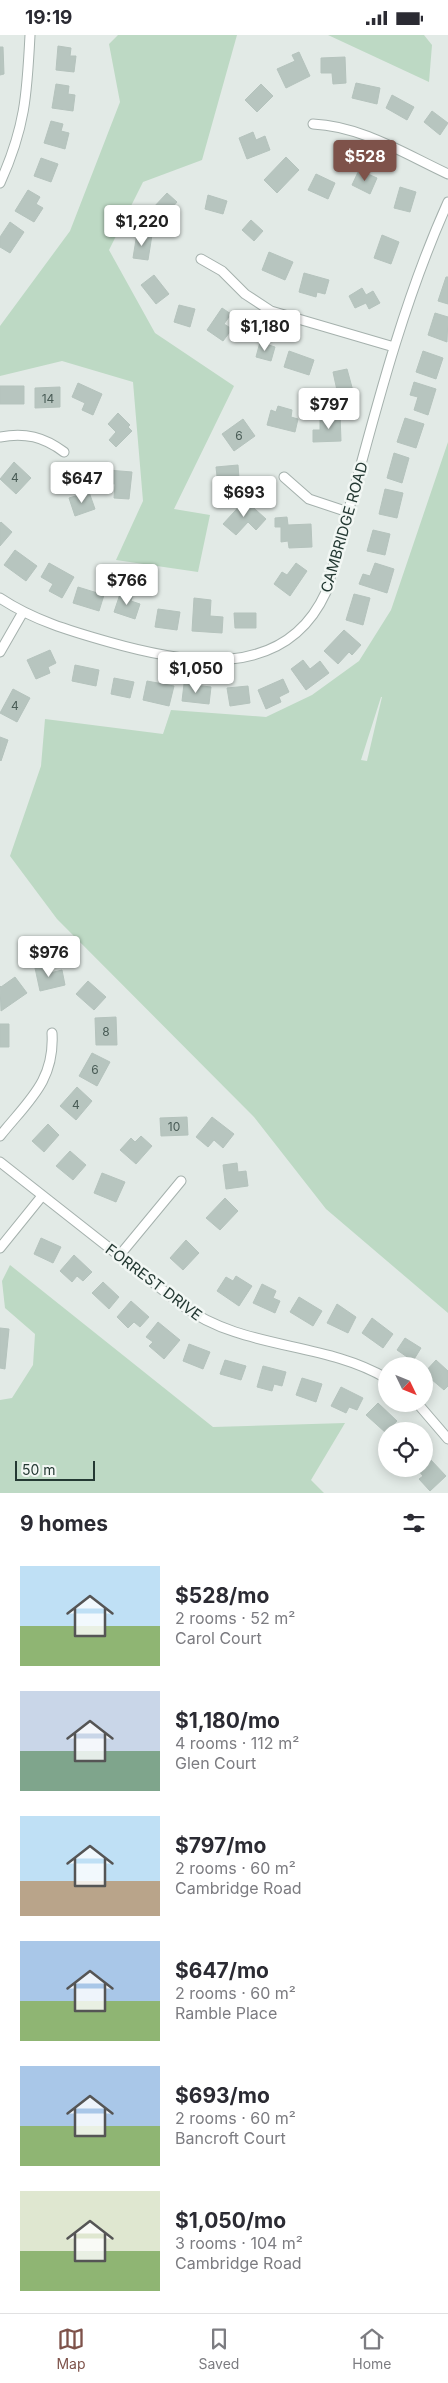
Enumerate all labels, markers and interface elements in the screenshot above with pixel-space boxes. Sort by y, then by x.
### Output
text: 19:19 [25,6,72,29]
pin: $528 [335,139,395,182]
text: $528 [344,146,386,166]
pin: $1,220 [101,205,183,247]
text: $1,220 [115,211,169,231]
pin: $1,180 [224,309,306,352]
text: $1,180 [240,316,290,336]
pin: $797 [299,387,359,430]
house number: 14 [42,391,55,406]
text: $797 [309,394,349,414]
house number: 6 [235,428,243,443]
street label: CAMBRIDGE ROAD [316,459,372,595]
pin: $647 [52,461,112,504]
text: $647 [62,468,103,488]
house number: 4 [11,470,19,485]
pin: $693 [214,475,274,518]
text: $693 [223,482,265,502]
pin: $766 [97,563,157,606]
text: $766 [107,570,147,590]
pin: $1,050 [155,651,237,694]
text: $1,050 [169,658,223,678]
house number: 4 [11,698,19,713]
pin: $976 [19,935,79,978]
text: $976 [29,942,69,962]
house number: 8 [102,1024,110,1039]
house number: 6 [91,1062,99,1077]
house number: 4 [72,1097,80,1112]
house number: 10 [168,1119,180,1134]
street label: FORREST DRIVE [102,1239,206,1325]
north arrow [378,1357,432,1413]
map controls [378,1357,433,1477]
button: locate [378,1422,433,1477]
scale bar [15,1458,95,1481]
text: 50 m [22,1461,56,1478]
icon: filters [400,1509,428,1537]
text: 9 homes [20,1511,108,1536]
text: $528/mo [175,1583,269,1608]
icon: home [60,1586,120,1646]
text: 2 rooms · 52 m² [175,1608,295,1628]
text: Carol Court [175,1628,262,1648]
text: $1,180/mo [175,1708,280,1733]
icon: home [60,1711,120,1771]
text: 4 rooms · 112 m² [175,1733,299,1753]
text: Glen Court [175,1753,256,1773]
text: $797/mo [175,1833,266,1858]
icon: home [60,1836,120,1896]
text: 2 rooms · 60 m² [175,1858,296,1878]
text: Cambridge Road [175,1878,302,1898]
text: $647/mo [175,1958,269,1983]
icon: home [60,1961,120,2021]
text: 2 rooms · 60 m² [175,1983,296,2003]
text: Ramble Place [175,2003,277,2023]
text: $693/mo [175,2083,270,2108]
icon: home [60,2086,120,2146]
text: 2 rooms · 60 m² [175,2108,296,2128]
text: Bancroft Court [175,2128,286,2148]
text: $1,050/mo [175,2208,286,2233]
icon: home [60,2211,120,2271]
text: 3 rooms · 104 m² [175,2233,303,2253]
text: Cambridge Road [175,2253,302,2273]
tab: Map [56,2325,86,2372]
tab: Saved [198,2325,239,2372]
tab: Home [352,2325,392,2372]

